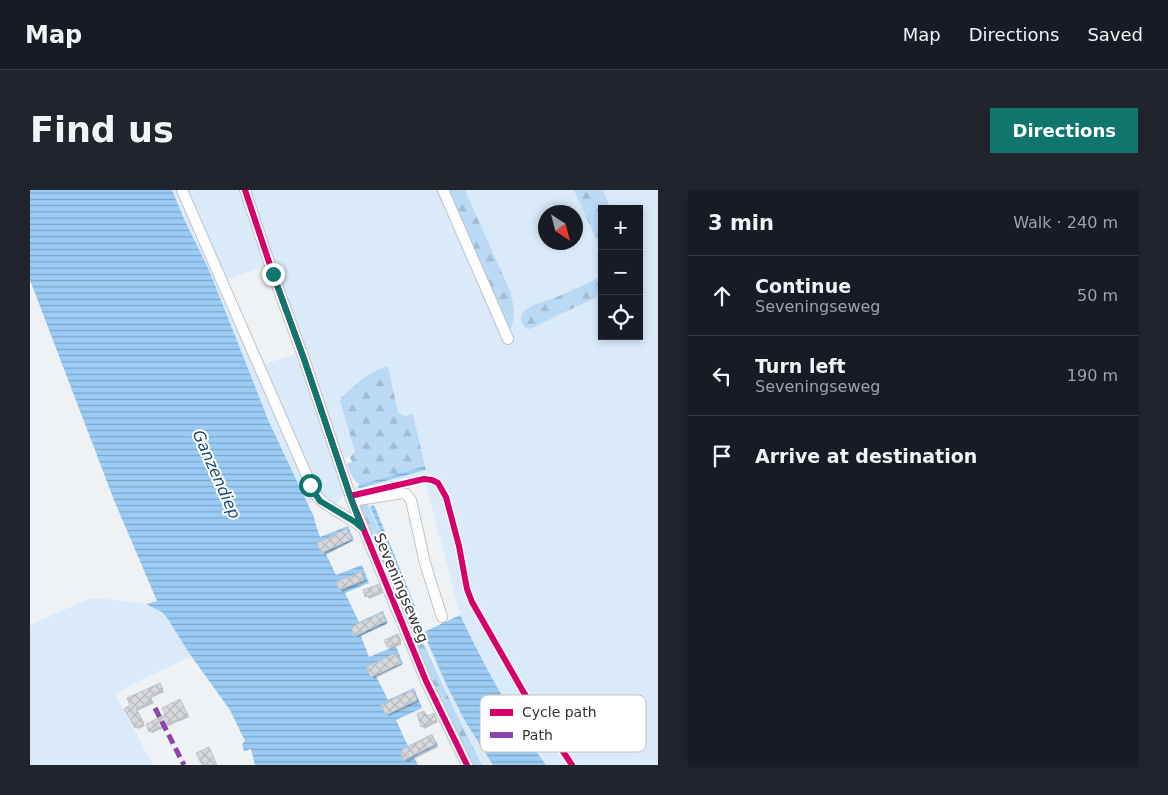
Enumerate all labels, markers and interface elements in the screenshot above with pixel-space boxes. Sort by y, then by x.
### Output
text: Map [25,21,82,49]
text: Map [903,24,941,45]
text: Directions [969,24,1059,45]
text: Saved [1087,24,1143,45]
button: Directions [990,108,1138,153]
text: Find us [30,110,174,150]
north arrow [538,205,583,250]
map controls [598,205,643,340]
button: + [598,205,643,250]
text: 3 min [708,211,774,235]
text: Walk · 240 m [1013,213,1118,232]
button: − [598,250,643,295]
route end [262,263,285,286]
text: Continue [755,275,851,297]
icon: ahead [708,282,736,310]
text: 50 m [1077,286,1118,305]
button: locate [598,295,643,340]
text: Seveningseweg [755,297,880,316]
text: Turn left [755,355,846,377]
icon: left [708,362,736,390]
text: 190 m [1067,366,1118,385]
text: Seveningseweg [755,377,880,396]
water label: Ganzendiep [188,427,245,522]
icon: arrive [708,442,736,470]
text: Arrive at destination [755,445,977,467]
route start [299,474,322,497]
street label: Seveningseweg [370,530,432,646]
legend [480,695,646,752]
text: Cycle path [522,704,597,720]
text: Path [522,727,553,743]

